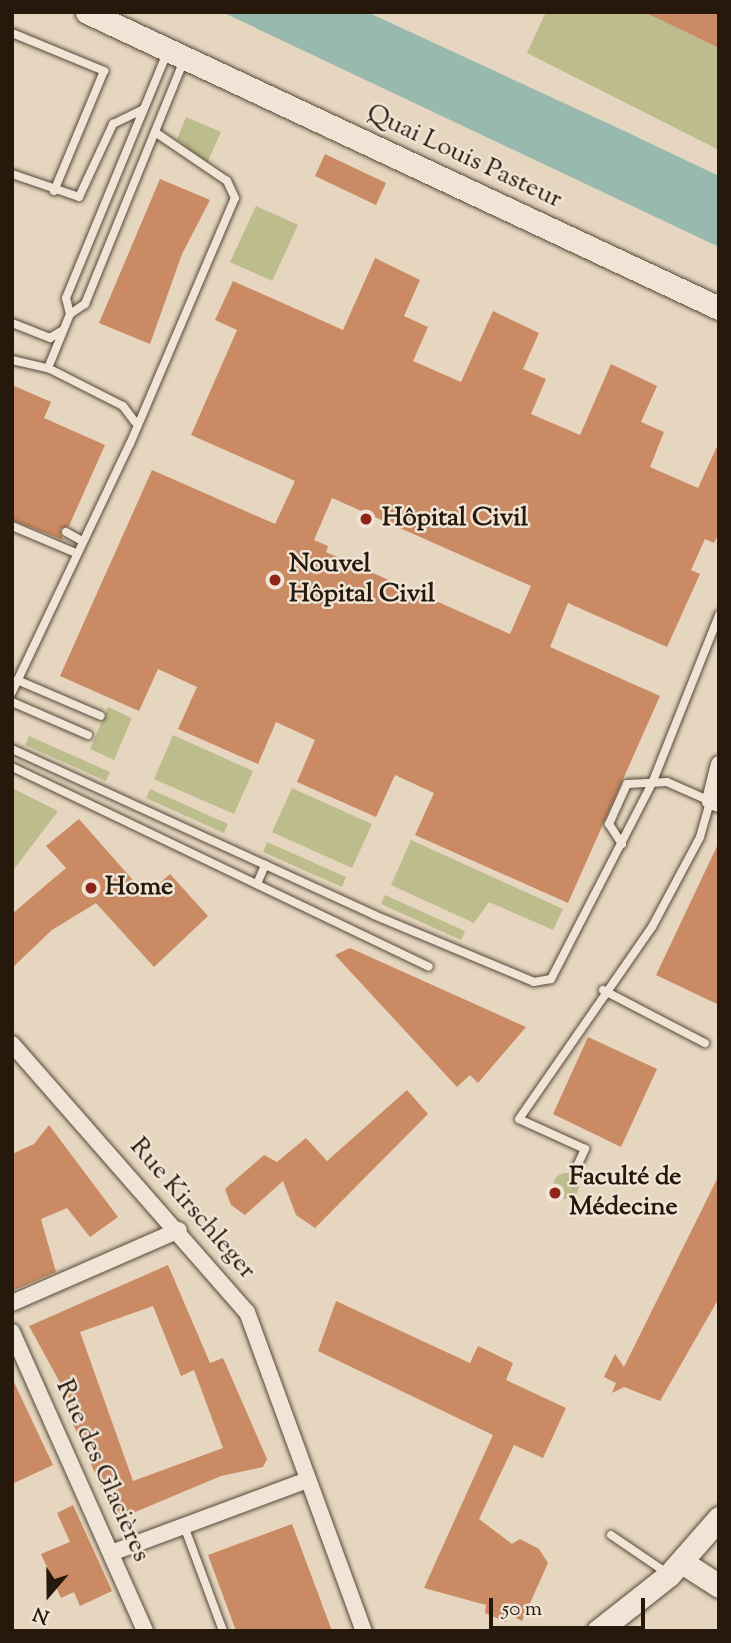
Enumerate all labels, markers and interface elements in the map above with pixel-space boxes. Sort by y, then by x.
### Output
street label: Quai Louis Pasteur [361,98,567,216]
place label: Hôpital Civil [382,503,528,535]
marker: Hôpital Civil [356,509,376,529]
place label: Nouvel Hôpital Civil [289,549,435,610]
marker: Nouvel Hôpital Civil [267,572,283,588]
place label: Home [105,872,173,904]
marker: Home [83,880,99,896]
street label: Rue Kirschleger [122,1132,262,1286]
place label: Faculté de Médecine [569,1162,681,1224]
marker: Faculté de Médecine [547,1185,563,1201]
street label: Rue des Glacières [48,1375,156,1567]
north arrow [14,1559,84,1629]
scale bar [493,1584,649,1628]
text: 50 m [502,1595,542,1625]
text: N [30,1599,53,1629]

